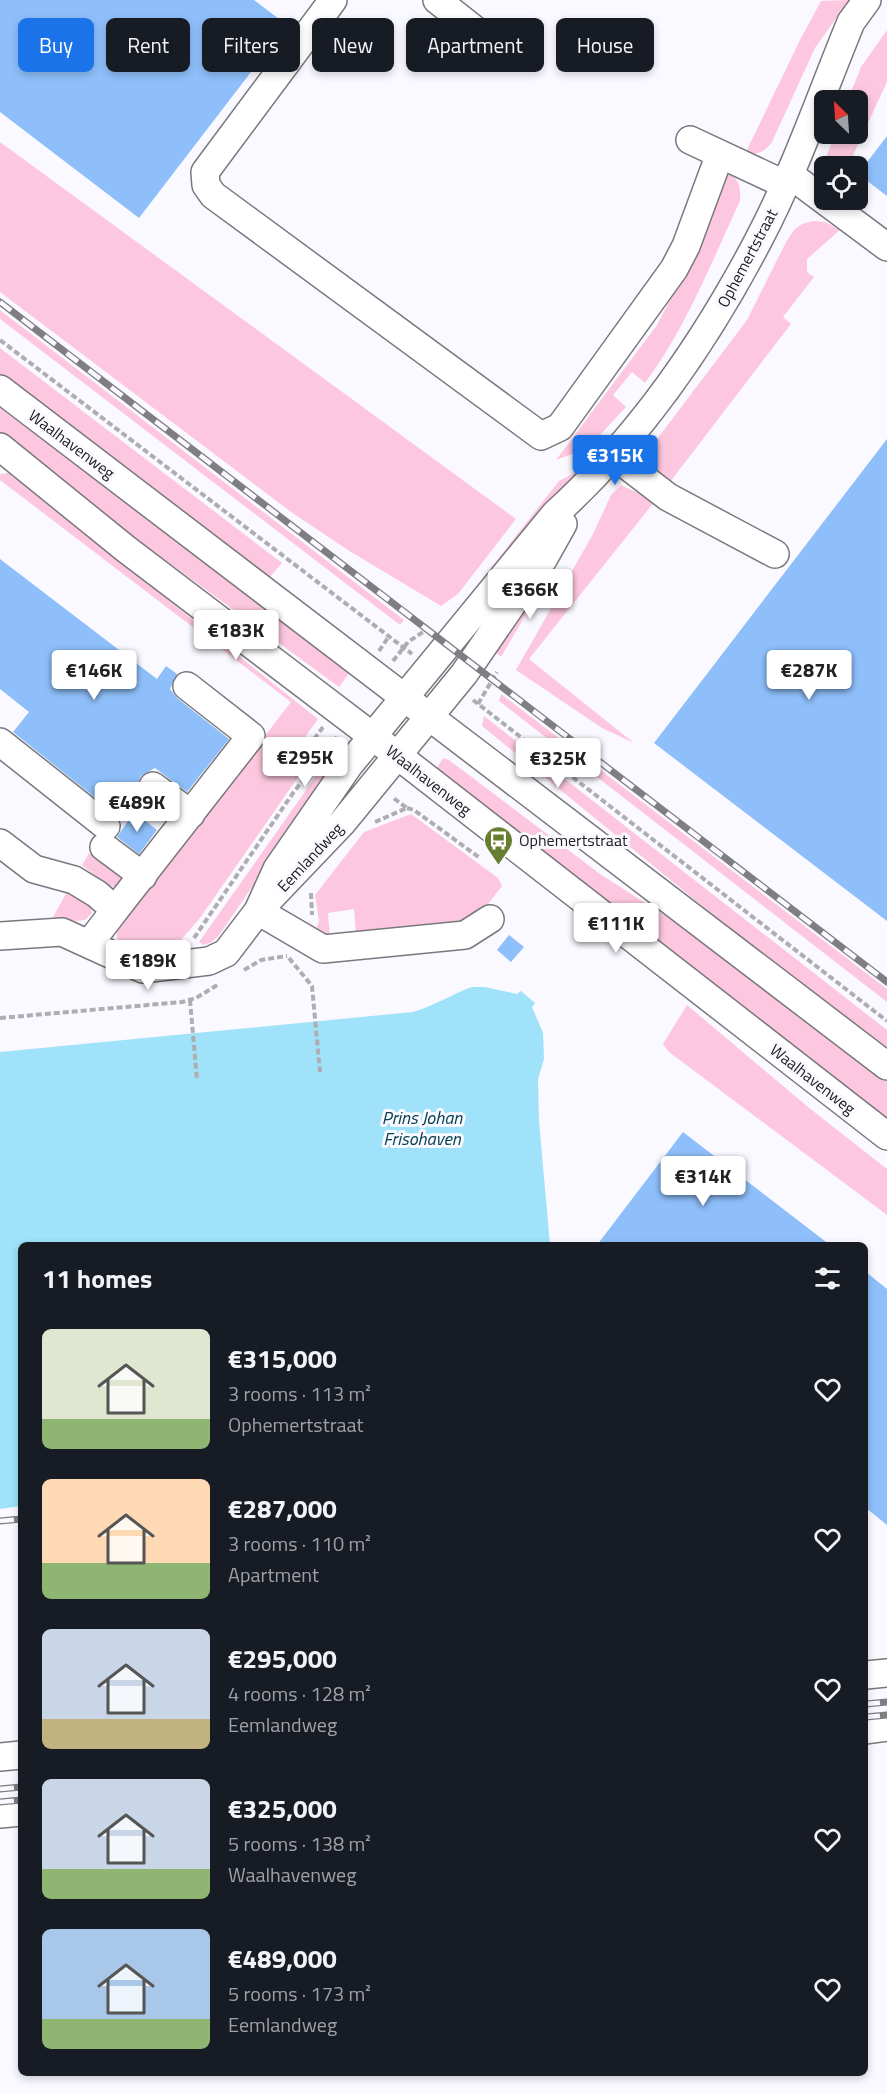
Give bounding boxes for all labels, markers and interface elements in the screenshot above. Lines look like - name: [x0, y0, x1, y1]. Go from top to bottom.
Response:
- chip: Buy: [18, 18, 94, 72]
- chip: Rent: [106, 18, 190, 72]
- chip: Filters: [202, 18, 300, 72]
- chip: New: [312, 18, 394, 72]
- chip: Apartment: [406, 18, 544, 72]
- chip: House: [556, 18, 654, 72]
- north arrow: [814, 90, 868, 144]
- map controls: [814, 90, 868, 210]
- button: locate: [814, 156, 868, 210]
- street label: Ophemertstraat: [711, 204, 783, 312]
- street label: Waalhavenweg: [24, 403, 120, 485]
- pin: €315K: [573, 435, 657, 486]
- text: €315K: [587, 439, 643, 470]
- pin: €366K: [488, 569, 572, 620]
- text: €366K: [502, 573, 558, 604]
- pin: €183K: [194, 610, 278, 661]
- text: €183K: [208, 614, 264, 645]
- pin: €146K: [52, 650, 136, 701]
- pin: €287K: [767, 650, 851, 701]
- text: €146K: [66, 654, 122, 685]
- text: €287K: [781, 654, 837, 685]
- pin: €295K: [263, 737, 347, 788]
- pin: €325K: [516, 738, 600, 789]
- street label: Waalhavenweg: [381, 739, 477, 821]
- text: €295K: [277, 741, 333, 772]
- text: €325K: [530, 742, 586, 773]
- pin: €489K: [95, 782, 179, 833]
- text: €489K: [109, 786, 165, 817]
- street label: Eemlandweg: [271, 817, 349, 897]
- bus stop icon: Ophemertstraat: [482, 824, 514, 866]
- place label: Ophemertstraat: [519, 828, 628, 852]
- pin: €111K: [574, 903, 658, 954]
- text: €111K: [588, 907, 644, 938]
- pin: €189K: [106, 940, 190, 991]
- text: €189K: [120, 944, 176, 975]
- street label: Waalhavenweg: [765, 1038, 861, 1120]
- water label: Prins Johan Frisohaven: [382, 1104, 463, 1152]
- pin: €314K: [661, 1156, 745, 1207]
- text: €314K: [675, 1160, 731, 1191]
- text: 11 homes: [42, 1259, 152, 1298]
- icon: filters: [811, 1262, 844, 1295]
- text: €315,000: [228, 1339, 337, 1378]
- icon: home: [90, 1353, 162, 1425]
- icon: heart: [811, 1373, 844, 1406]
- text: 3 rooms · 113 m²: [228, 1378, 371, 1409]
- text: Ophemertstraat: [228, 1409, 364, 1440]
- text: €287,000: [228, 1489, 337, 1528]
- icon: home: [90, 1503, 162, 1575]
- icon: heart: [811, 1523, 844, 1556]
- text: 3 rooms · 110 m²: [228, 1528, 371, 1559]
- text: Apartment: [228, 1559, 319, 1590]
- text: €295,000: [228, 1639, 337, 1678]
- icon: home: [90, 1653, 162, 1725]
- icon: heart: [811, 1673, 844, 1706]
- text: 4 rooms · 128 m²: [228, 1678, 371, 1709]
- text: Eemlandweg: [228, 1709, 337, 1740]
- text: €325,000: [228, 1789, 337, 1828]
- icon: home: [90, 1803, 162, 1875]
- icon: heart: [811, 1823, 844, 1856]
- text: 5 rooms · 138 m²: [228, 1828, 371, 1859]
- text: Waalhavenweg: [228, 1859, 356, 1890]
- text: €489,000: [228, 1939, 337, 1978]
- icon: home: [90, 1953, 162, 2025]
- icon: heart: [811, 1973, 844, 2006]
- text: 5 rooms · 173 m²: [228, 1978, 371, 2009]
- text: Eemlandweg: [228, 2009, 337, 2040]

